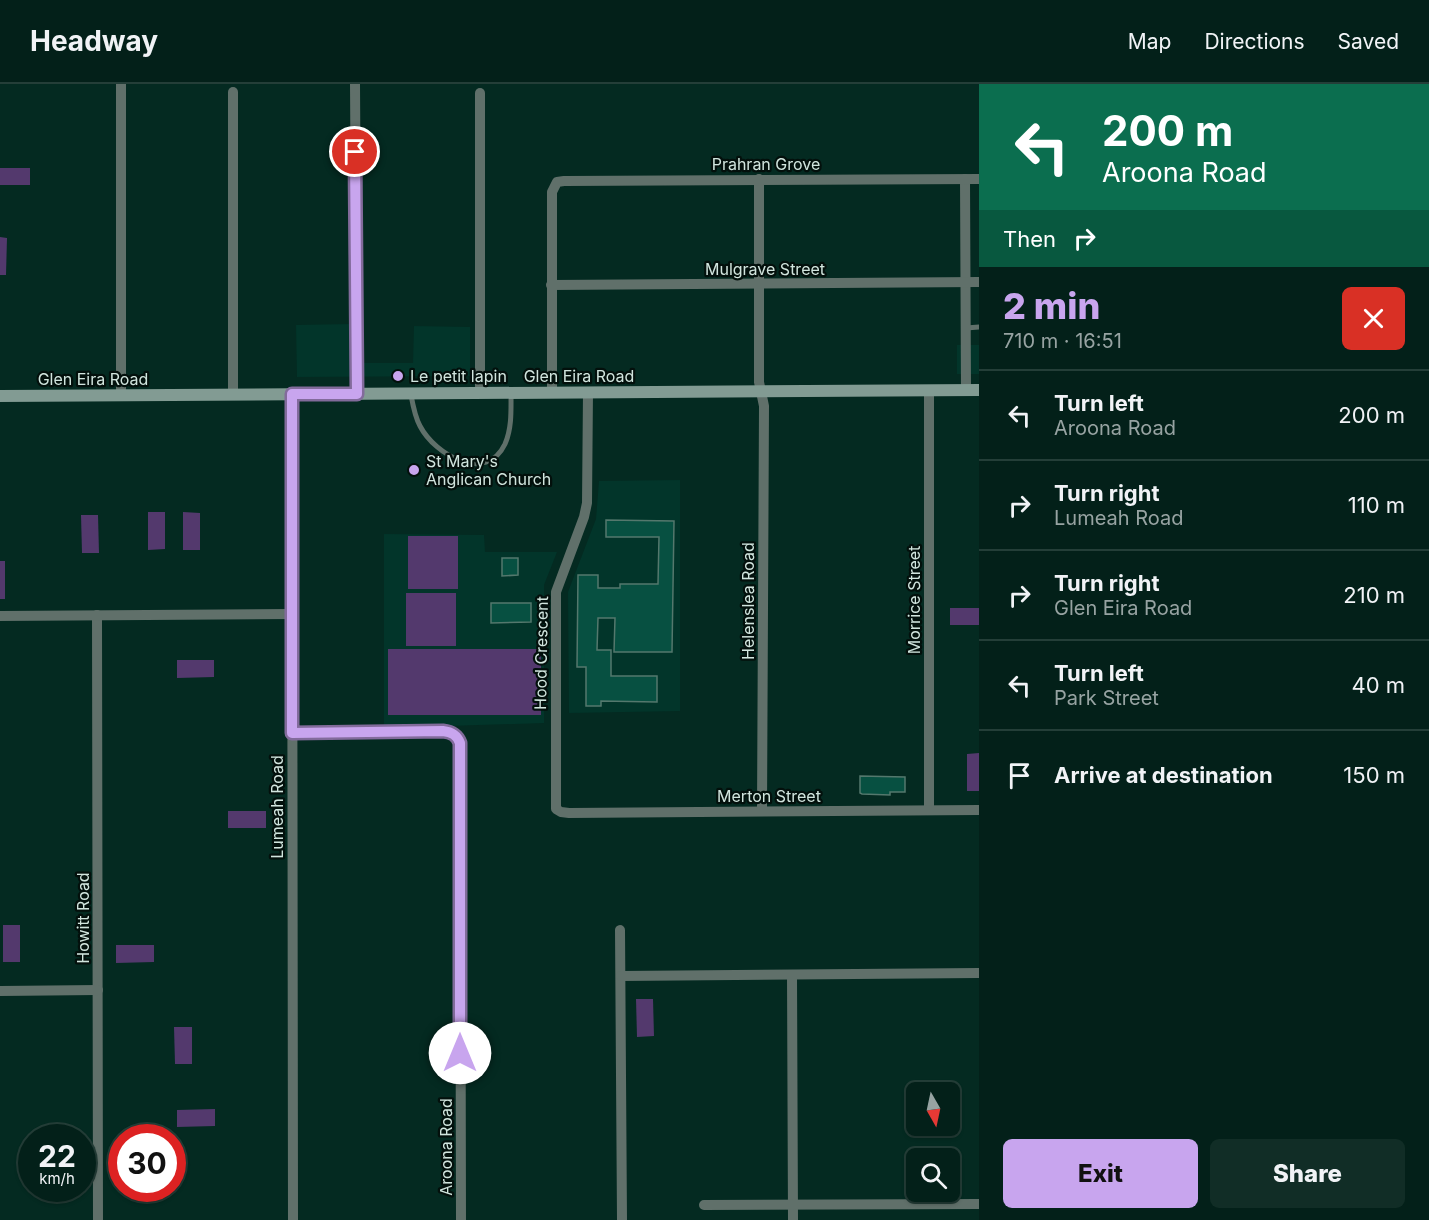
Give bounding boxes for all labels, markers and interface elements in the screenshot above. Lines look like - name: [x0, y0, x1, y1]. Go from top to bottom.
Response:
- text: Headway: [30, 24, 158, 58]
- text: Map: [1128, 29, 1171, 54]
- text: Directions: [1204, 29, 1305, 54]
- text: Saved: [1338, 29, 1399, 54]
- text: 200 m: [1102, 105, 1233, 156]
- icon: left: [1003, 108, 1081, 186]
- pin: [329, 126, 380, 177]
- icon: arrive: [338, 135, 371, 168]
- street label: Prahran Grove: [712, 154, 820, 174]
- text: Aroona Road: [1102, 156, 1267, 189]
- icon: right: [1068, 222, 1101, 255]
- text: Then: [1003, 226, 1056, 252]
- street label: Mulgrave Street: [705, 259, 825, 279]
- text: 2 min: [1003, 284, 1100, 328]
- button: close: [1342, 287, 1405, 350]
- text: 710 m · 16:51: [1003, 329, 1122, 353]
- place label: Le petit lapin: [410, 366, 507, 386]
- street label: Glen Eira Road: [524, 366, 634, 386]
- street label: Glen Eira Road: [38, 369, 148, 389]
- marker: Le petit lapin: [391, 369, 405, 383]
- text: Turn left: [1054, 390, 1144, 416]
- icon: left: [1003, 399, 1036, 432]
- text: 200 m: [1338, 402, 1405, 428]
- text: Aroona Road: [1054, 416, 1176, 440]
- place label: St Mary's Anglican Church: [426, 451, 551, 489]
- marker: St Mary's Anglican Church: [407, 463, 421, 477]
- text: Turn right: [1054, 480, 1160, 506]
- icon: right: [1003, 489, 1036, 522]
- text: 110 m: [1348, 492, 1405, 518]
- text: Lumeah Road: [1054, 506, 1183, 530]
- street label: Helenslea Road: [738, 542, 758, 660]
- street label: Morrice Street: [904, 546, 924, 654]
- text: Turn right: [1054, 570, 1160, 596]
- icon: right: [1003, 579, 1036, 612]
- text: 210 m: [1343, 582, 1405, 608]
- street label: Hood Crescent: [530, 596, 552, 710]
- text: Glen Eira Road: [1054, 596, 1192, 620]
- text: Turn left: [1054, 660, 1144, 686]
- icon: left: [1003, 669, 1036, 702]
- text: 40 m: [1351, 672, 1405, 698]
- text: Park Street: [1054, 686, 1159, 710]
- street label: Lumeah Road: [267, 755, 287, 859]
- icon: arrive: [1003, 759, 1036, 792]
- text: Arrive at destination: [1054, 762, 1273, 788]
- text: 150 m: [1343, 762, 1405, 788]
- street label: Merton Street: [717, 786, 821, 806]
- street label: Howitt Road: [73, 872, 93, 964]
- position arrow: [428, 1021, 492, 1085]
- north arrow: [906, 1082, 960, 1136]
- map controls: [906, 1082, 960, 1202]
- street label: Aroona Road: [436, 1098, 456, 1196]
- speed limit sign: 30: [108, 1124, 186, 1202]
- text: 22: [38, 1138, 76, 1174]
- button: Exit: [1003, 1139, 1198, 1208]
- button: Share: [1210, 1139, 1405, 1208]
- button: search: [906, 1148, 960, 1202]
- text: km/h: [39, 1169, 75, 1188]

